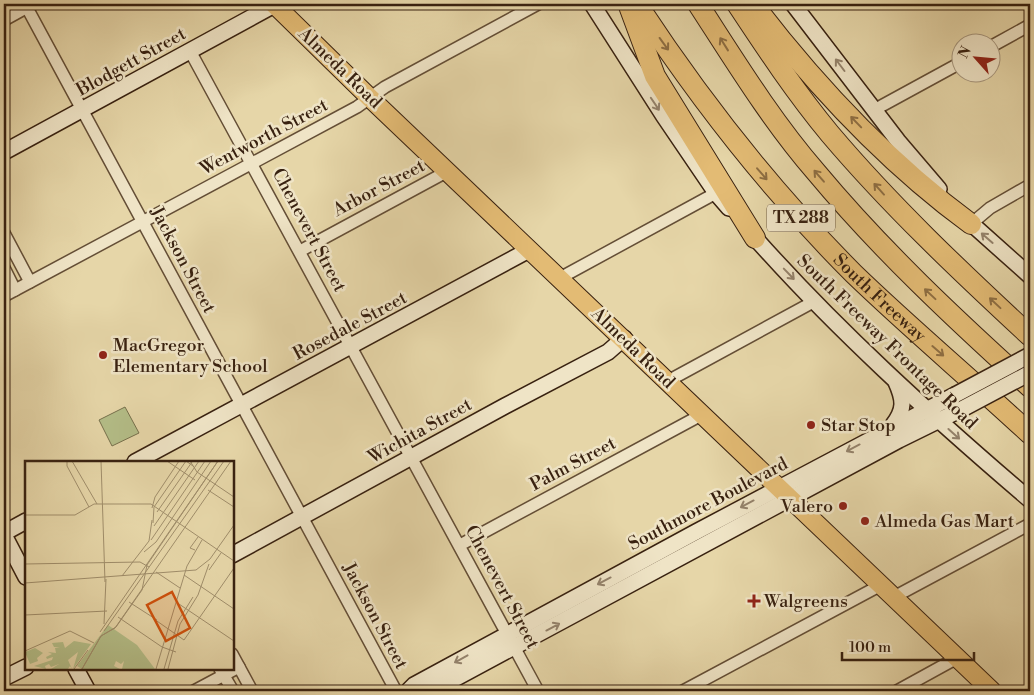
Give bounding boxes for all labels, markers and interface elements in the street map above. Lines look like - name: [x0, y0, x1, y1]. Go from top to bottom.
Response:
- street label: Blodgett Street: [71, 22, 190, 102]
- street label: Almeda Road: [293, 22, 387, 114]
- north arrow: [952, 32, 1002, 82]
- one-way arrow: [659, 37, 669, 51]
- one-way arrow: [719, 38, 729, 52]
- text: N: [955, 44, 976, 62]
- one-way arrow: [834, 59, 845, 72]
- street label: Wentworth Street: [195, 93, 333, 181]
- one-way arrow: [650, 97, 661, 111]
- one-way arrow: [850, 116, 862, 129]
- street label: Arbor Street: [328, 154, 429, 222]
- street label: Chenevert Street: [267, 164, 352, 296]
- one-way arrow: [756, 167, 768, 180]
- one-way arrow: [813, 169, 825, 182]
- one-way arrow: [873, 182, 885, 195]
- street label: Jackson Street: [145, 202, 221, 318]
- road number: TX 288: [767, 204, 835, 232]
- one-way arrow: [981, 233, 994, 244]
- street label: South Freeway: [828, 248, 931, 347]
- street label: South Freeway Frontage Road: [792, 249, 983, 435]
- one-way arrow: [783, 267, 795, 280]
- street label: Rosedale Street: [289, 286, 411, 366]
- one-way arrow: [924, 288, 936, 300]
- one-way arrow: [988, 297, 1001, 309]
- street label: Almeda Road: [586, 302, 680, 394]
- place label: MacGregor Elementary School: [113, 334, 268, 378]
- one-way arrow: [931, 345, 944, 357]
- marker: MacGregor Elementary School: [97, 349, 109, 361]
- street label: Wichita Street: [363, 393, 477, 470]
- place label: Star Stop: [821, 414, 896, 437]
- marker: Star Stop: [805, 419, 817, 431]
- one-way arrow: [948, 428, 961, 440]
- street label: Palm Street: [526, 431, 621, 496]
- one-way arrow: [846, 444, 861, 453]
- street label: Southmore Boulevard: [624, 452, 792, 556]
- inset map: [25, 461, 234, 670]
- place label: Valero: [779, 495, 833, 518]
- one-way arrow: [740, 500, 755, 509]
- marker: Valero: [837, 500, 849, 512]
- place label: Almeda Gas Mart: [874, 510, 1015, 533]
- marker: Almeda Gas Mart: [859, 515, 871, 527]
- street label: Chenevert Street: [460, 521, 545, 653]
- street label: Jackson Street: [337, 558, 413, 674]
- one-way arrow: [596, 576, 611, 586]
- place label: Walgreens: [763, 590, 848, 613]
- marker: Walgreens: [748, 595, 760, 607]
- one-way arrow: [545, 622, 560, 632]
- scale bar: [842, 630, 974, 662]
- text: 100 m: [849, 638, 891, 657]
- one-way arrow: [454, 654, 469, 664]

